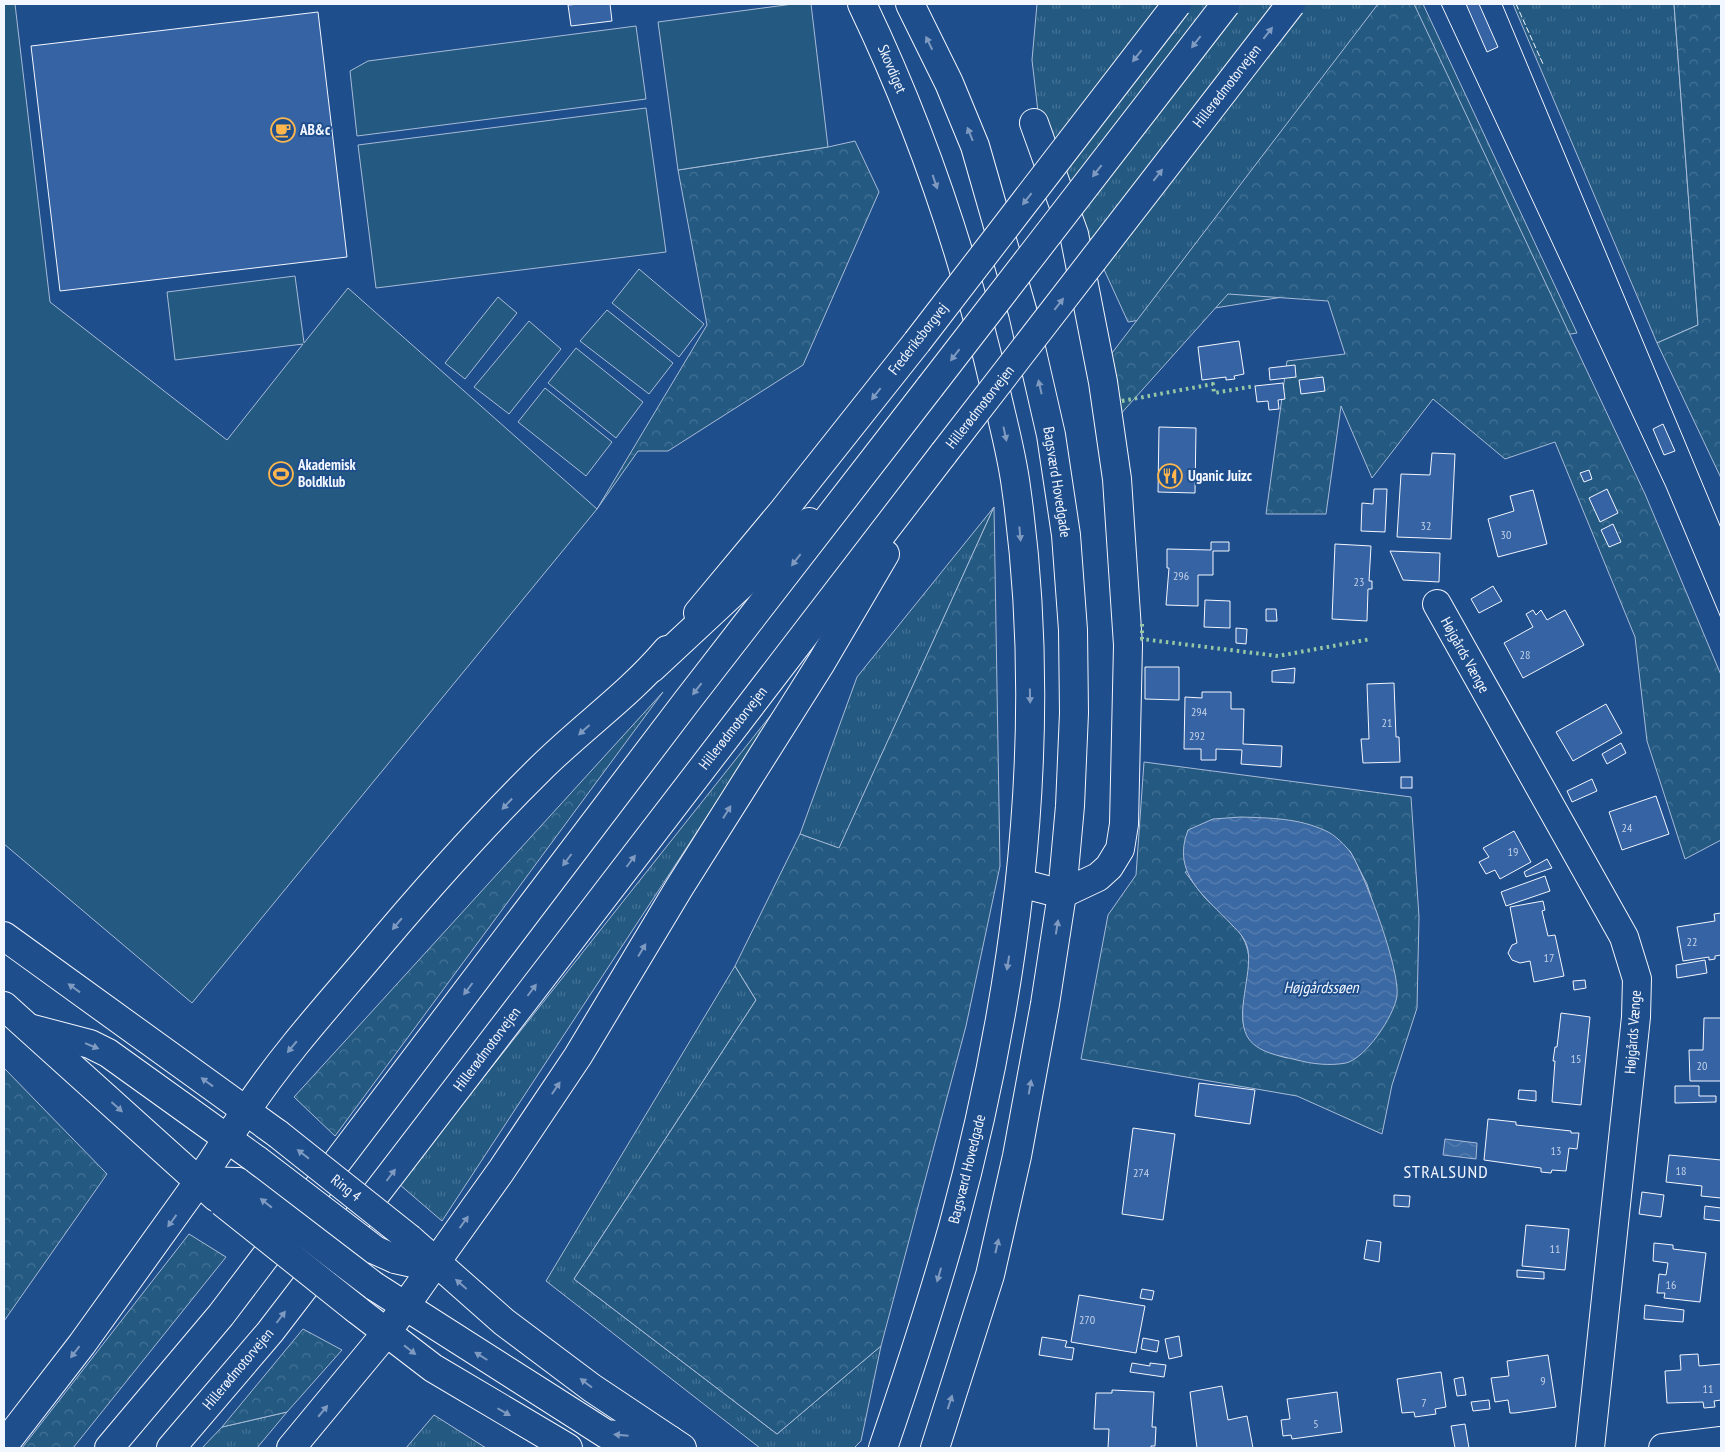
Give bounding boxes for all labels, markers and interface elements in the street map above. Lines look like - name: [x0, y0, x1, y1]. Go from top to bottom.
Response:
- one-way arrow: [1263, 27, 1274, 40]
- one-way arrow: [1191, 35, 1202, 48]
- one-way arrow: [925, 36, 934, 51]
- street label: Hillerødmotorvejen: [1188, 40, 1265, 131]
- street label: Skovdiget: [874, 42, 911, 96]
- one-way arrow: [1132, 49, 1142, 63]
- cafe icon: AB&c: [270, 117, 296, 143]
- place label: AB&c: [299, 120, 331, 139]
- one-way arrow: [966, 126, 974, 141]
- one-way arrow: [1092, 164, 1102, 178]
- one-way arrow: [1153, 169, 1164, 182]
- one-way arrow: [932, 175, 939, 190]
- one-way arrow: [1022, 192, 1032, 206]
- one-way arrow: [1054, 298, 1065, 311]
- street label: Frederiksborgvej: [884, 299, 952, 379]
- one-way arrow: [950, 348, 960, 362]
- street label: Hillerødmotorvejen: [941, 361, 1018, 452]
- one-way arrow: [1036, 380, 1044, 395]
- one-way arrow: [870, 387, 881, 400]
- street label: Bagsværd Hovedgade: [1039, 425, 1076, 539]
- one-way arrow: [1001, 427, 1009, 442]
- place label: Akademisk Boldklub: [297, 455, 357, 491]
- sports icon: Akademisk Boldklub: [268, 461, 294, 487]
- restaurant icon: Uganic Juizc: [1157, 463, 1183, 489]
- place label: Uganic Juizc: [1188, 466, 1253, 485]
- house number: 32: [1421, 518, 1431, 533]
- one-way arrow: [1017, 527, 1025, 543]
- house number: 30: [1501, 527, 1511, 542]
- one-way arrow: [791, 553, 801, 567]
- house number: 296: [1173, 568, 1189, 583]
- house number: 23: [1354, 574, 1364, 589]
- street label: Højgårds Vænge: [1437, 613, 1494, 696]
- house number: 28: [1520, 647, 1530, 662]
- one-way arrow: [691, 682, 702, 695]
- street label: Hillerødmotorvejen: [694, 682, 771, 773]
- one-way arrow: [1026, 689, 1034, 705]
- house number: 294: [1191, 704, 1208, 719]
- house number: 21: [1382, 715, 1392, 730]
- one-way arrow: [578, 724, 590, 736]
- house number: 292: [1189, 728, 1205, 743]
- one-way arrow: [501, 798, 513, 810]
- one-way arrow: [723, 805, 732, 819]
- house number: 24: [1622, 820, 1633, 835]
- house number: 19: [1508, 844, 1518, 859]
- one-way arrow: [561, 853, 572, 866]
- one-way arrow: [626, 854, 636, 868]
- one-way arrow: [391, 917, 403, 929]
- one-way arrow: [1053, 919, 1061, 935]
- house number: 22: [1687, 934, 1697, 949]
- one-way arrow: [637, 944, 646, 957]
- house number: 17: [1544, 950, 1554, 965]
- one-way arrow: [1003, 955, 1011, 971]
- water label: Højgårdssøen: [1283, 977, 1359, 997]
- one-way arrow: [463, 982, 474, 995]
- one-way arrow: [67, 983, 81, 993]
- one-way arrow: [527, 983, 537, 997]
- street label: Højgårds Vænge: [1620, 989, 1645, 1075]
- street label: Hillerødmotorvejen: [449, 1003, 524, 1095]
- one-way arrow: [286, 1041, 297, 1054]
- one-way arrow: [85, 1042, 99, 1050]
- house number: 15: [1571, 1051, 1581, 1066]
- house number: 20: [1697, 1058, 1707, 1073]
- one-way arrow: [200, 1077, 214, 1087]
- one-way arrow: [1026, 1080, 1034, 1095]
- one-way arrow: [551, 1082, 561, 1095]
- one-way arrow: [111, 1101, 124, 1112]
- street label: Bagsværd Hovedgade: [944, 1112, 989, 1225]
- house number: 13: [1551, 1143, 1561, 1158]
- one-way arrow: [297, 1149, 310, 1160]
- district label: STRALSUND: [1403, 1160, 1489, 1183]
- house number: 18: [1676, 1163, 1686, 1178]
- house number: 274: [1133, 1165, 1150, 1180]
- one-way arrow: [385, 1168, 396, 1181]
- street label: Ring 4: [327, 1170, 366, 1206]
- one-way arrow: [259, 1198, 273, 1208]
- one-way arrow: [166, 1214, 177, 1227]
- one-way arrow: [459, 1215, 469, 1229]
- one-way arrow: [993, 1239, 1001, 1254]
- house number: 11: [1550, 1241, 1560, 1256]
- one-way arrow: [934, 1267, 942, 1282]
- house number: 16: [1666, 1277, 1676, 1292]
- one-way arrow: [455, 1279, 468, 1290]
- one-way arrow: [276, 1310, 286, 1324]
- house number: 270: [1079, 1312, 1095, 1327]
- street label: Hillerødmotorvejen: [198, 1324, 277, 1413]
- one-way arrow: [403, 1344, 416, 1355]
- one-way arrow: [70, 1345, 81, 1358]
- one-way arrow: [475, 1351, 488, 1361]
- house number: 9: [1540, 1373, 1546, 1388]
- one-way arrow: [579, 1378, 593, 1388]
- house number: 11: [1703, 1381, 1713, 1396]
- one-way arrow: [946, 1394, 954, 1409]
- house number: 7: [1421, 1395, 1427, 1410]
- one-way arrow: [317, 1405, 328, 1418]
- one-way arrow: [498, 1407, 511, 1416]
- house number: 5: [1313, 1416, 1319, 1431]
- one-way arrow: [613, 1431, 629, 1439]

